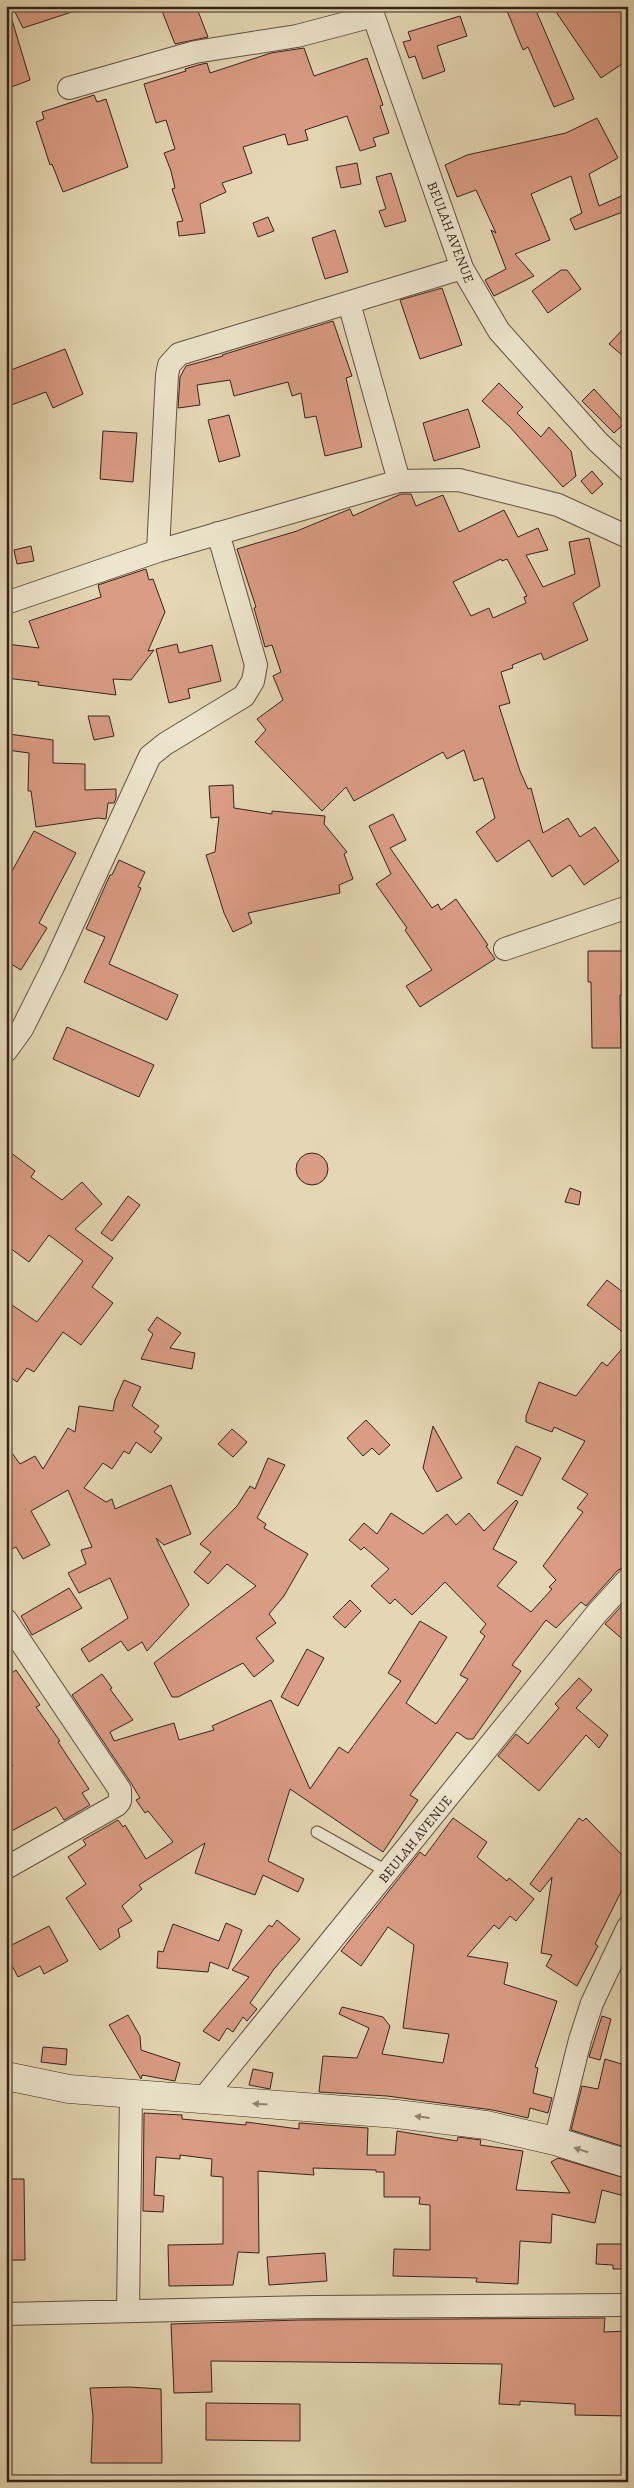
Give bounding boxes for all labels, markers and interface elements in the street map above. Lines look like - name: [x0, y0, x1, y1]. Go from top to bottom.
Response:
- street label: BEULAH AVENUE: [422, 179, 479, 286]
- street label: BEULAH AVENUE: [374, 1792, 457, 1887]
- one-way arrow: [252, 2100, 268, 2108]
- one-way arrow: [414, 2113, 430, 2121]
- one-way arrow: [574, 2145, 589, 2153]

